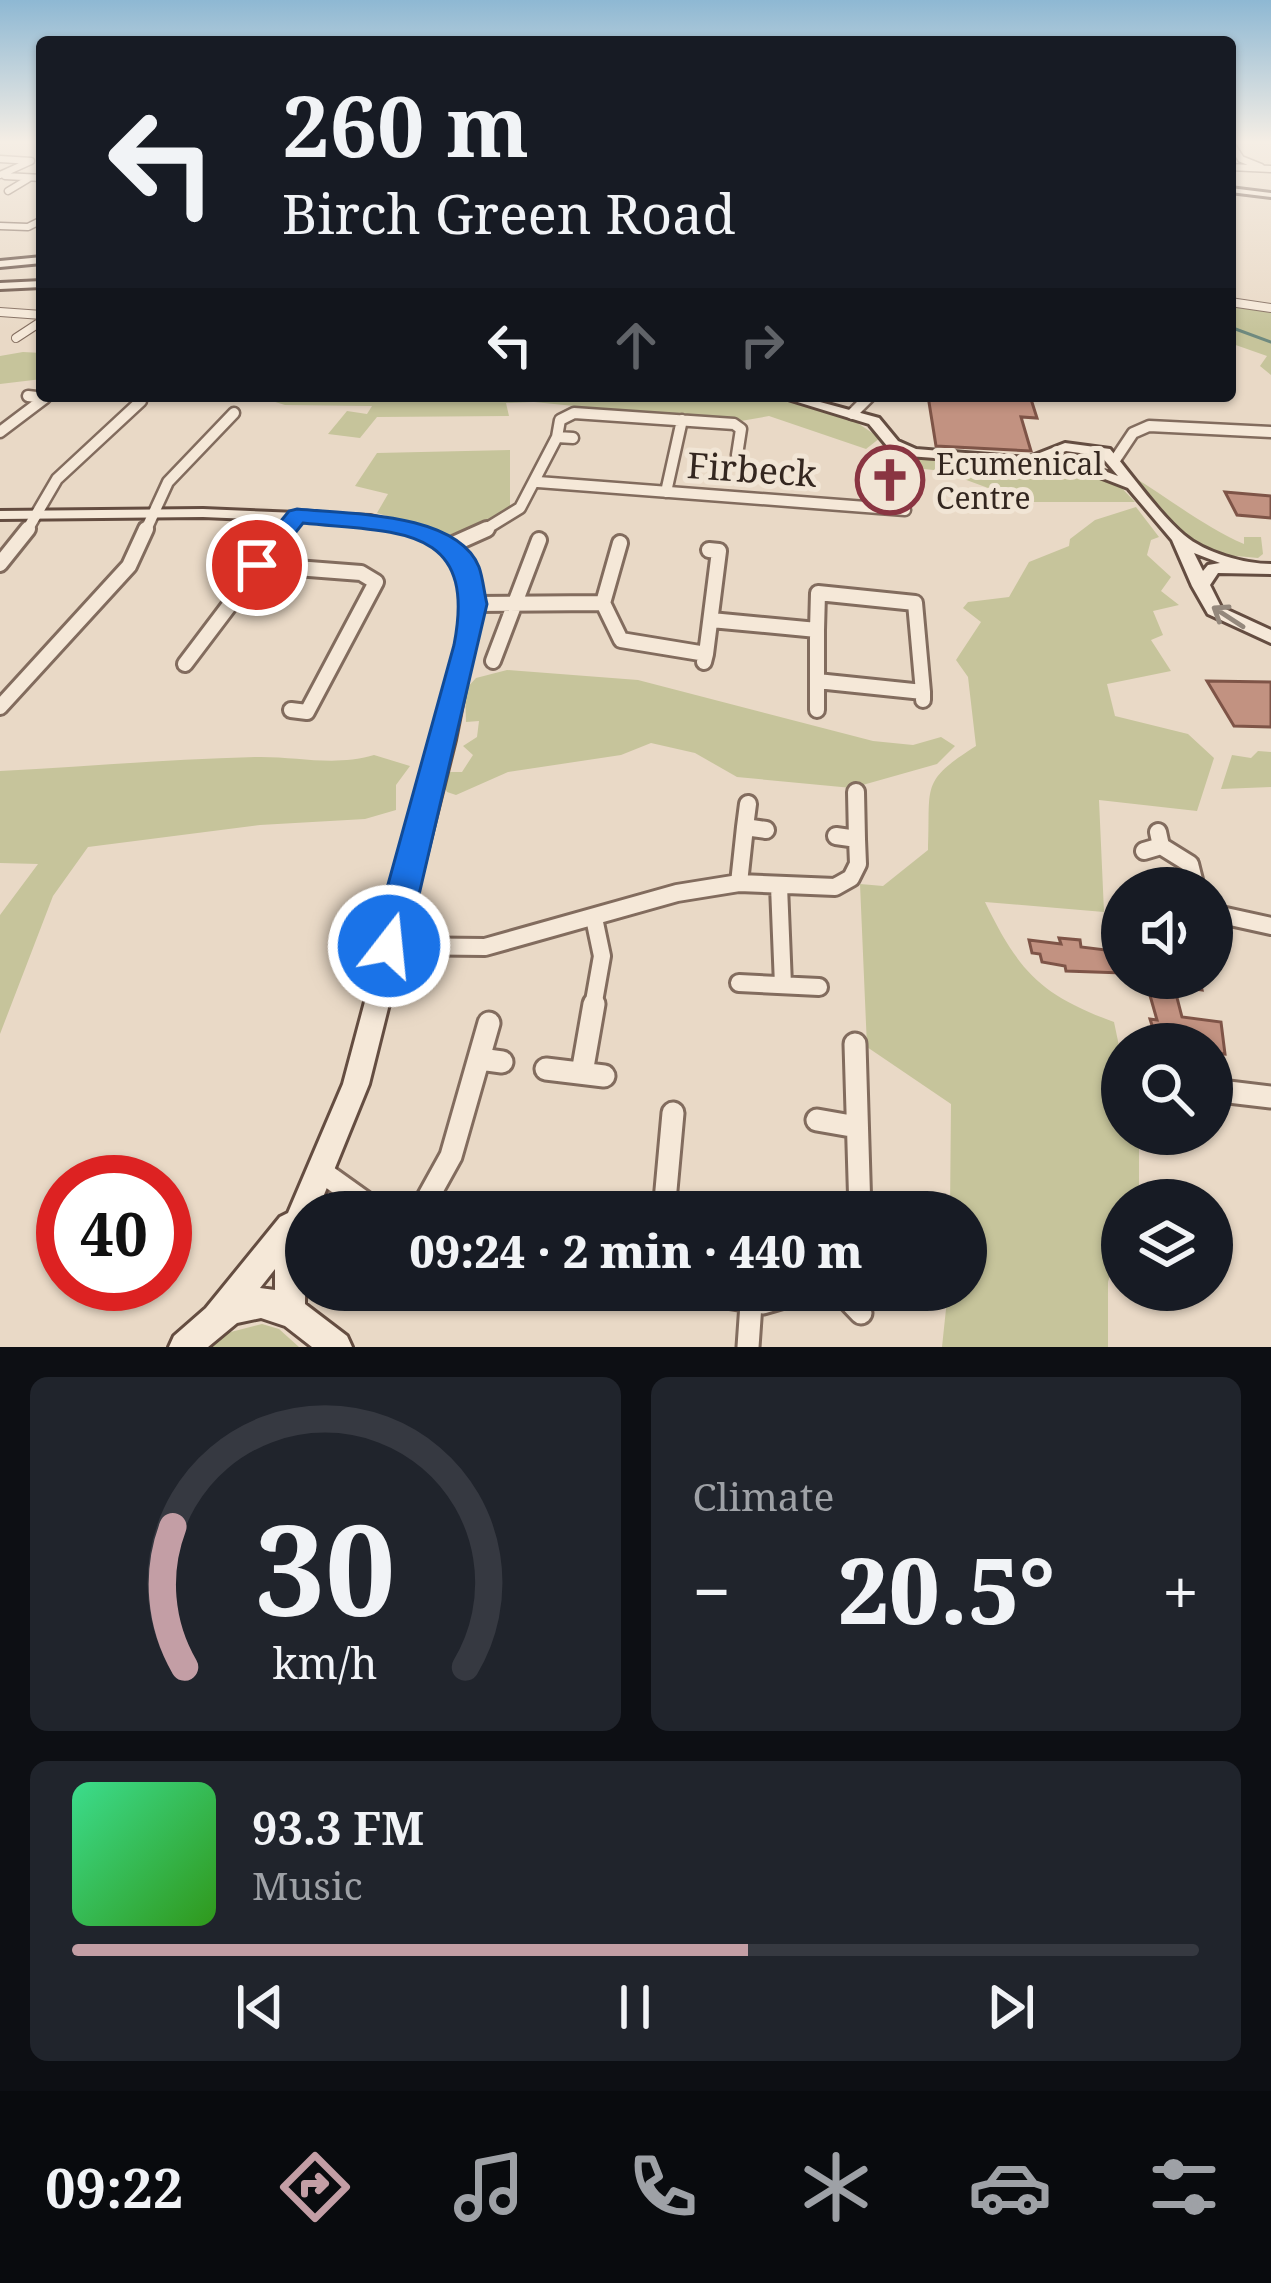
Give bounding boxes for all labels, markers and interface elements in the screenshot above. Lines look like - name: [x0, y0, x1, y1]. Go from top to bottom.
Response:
- text: 260 m: [282, 67, 529, 182]
- icon: left: [84, 84, 240, 240]
- text: Birch Green Road: [282, 176, 736, 250]
- icon: left: [477, 312, 543, 378]
- icon: ahead: [603, 312, 669, 378]
- icon: right: [729, 312, 795, 378]
- street label: Firbeck: [686, 440, 819, 498]
- place label: Ecumenical Centre: [936, 443, 1103, 518]
- church icon: Ecumenical Centre: [855, 445, 925, 515]
- pin: [206, 514, 308, 616]
- icon: arrive: [224, 532, 290, 598]
- one-way arrow: [1211, 605, 1245, 630]
- map controls: [1101, 867, 1233, 1311]
- button: sound: [1101, 867, 1233, 999]
- position arrow: [326, 883, 452, 1009]
- button: search: [1101, 1023, 1233, 1155]
- speed limit sign: 40: [36, 1155, 192, 1311]
- button: layers: [1101, 1179, 1233, 1311]
- text: 09:24 · 2 min · 440 m: [409, 1220, 863, 1281]
- text: Climate: [693, 1469, 834, 1522]
- text: 30: [255, 1483, 396, 1653]
- text: 20.5°: [838, 1528, 1055, 1650]
- text: −: [693, 1545, 731, 1635]
- text: +: [1162, 1545, 1199, 1635]
- text: km/h: [273, 1633, 378, 1692]
- text: 93.3 FM: [252, 1797, 424, 1858]
- text: Music: [252, 1858, 363, 1911]
- icon: previous: [227, 1974, 293, 2040]
- icon: pause: [602, 1974, 668, 2040]
- icon: next: [978, 1974, 1044, 2040]
- icon: directions: [273, 2145, 357, 2229]
- icon: music: [447, 2145, 531, 2229]
- icon: phone: [621, 2145, 705, 2229]
- icon: climate: [794, 2145, 878, 2229]
- icon: car: [968, 2145, 1052, 2229]
- icon: filters: [1142, 2145, 1226, 2229]
- text: 09:22: [45, 2150, 183, 2224]

